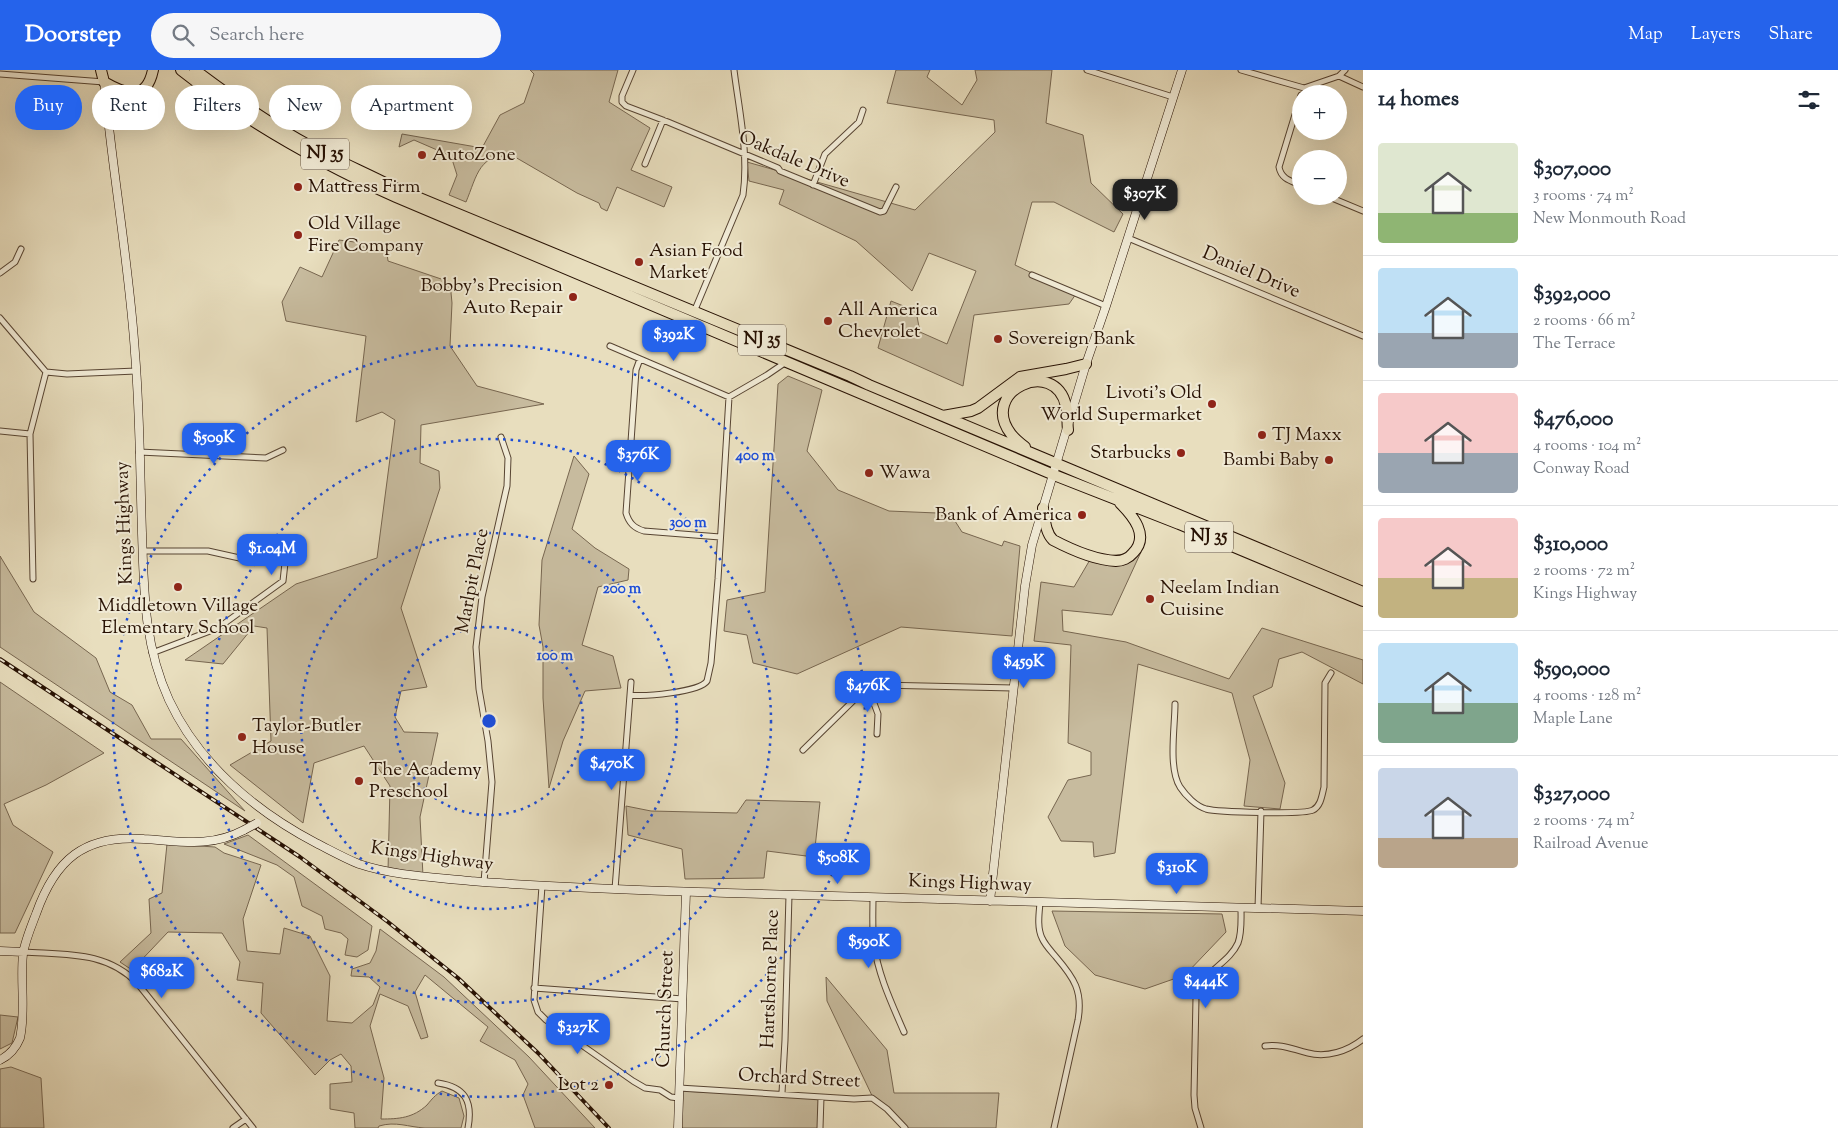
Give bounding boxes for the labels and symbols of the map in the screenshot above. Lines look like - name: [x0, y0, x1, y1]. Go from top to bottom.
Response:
- street label: Oakdale Drive: [734, 124, 854, 196]
- road number: NJ 35: [301, 138, 349, 170]
- place label: AutoZone: [432, 142, 516, 169]
- marker: AutoZone: [416, 149, 428, 161]
- place label: Mattress Firm: [308, 174, 421, 201]
- pin: $307K: [1110, 178, 1180, 221]
- marker: Mattress Firm: [292, 181, 304, 193]
- place label: Old Village Fire Company: [308, 211, 424, 260]
- marker: Old Village Fire Company: [292, 229, 304, 241]
- place label: Asian Food Market: [649, 238, 743, 287]
- street label: Daniel Drive: [1198, 240, 1304, 306]
- marker: Asian Food Market: [633, 256, 645, 268]
- place label: Bobby's Precision Auto Repair: [421, 273, 563, 322]
- marker: Bobby's Precision Auto Repair: [567, 291, 579, 303]
- place label: All America Chevrolet: [838, 297, 938, 346]
- marker: All America Chevrolet: [822, 315, 834, 327]
- pin: $392K: [639, 320, 709, 362]
- road number: NJ 35: [738, 324, 786, 356]
- place label: Sovereign Bank: [1008, 326, 1136, 353]
- marker: Sovereign Bank: [992, 333, 1004, 345]
- place label: Livoti's Old World Supermarket: [1040, 380, 1203, 429]
- marker: Livoti's Old World Supermarket: [1206, 398, 1218, 410]
- pin: $509K: [179, 422, 249, 465]
- place label: TJ Maxx: [1272, 422, 1342, 449]
- marker: TJ Maxx: [1256, 429, 1268, 441]
- pin: $376K: [603, 440, 673, 482]
- place label: Starbucks: [1090, 440, 1171, 467]
- text: 400 m: [735, 446, 775, 467]
- marker: Starbucks: [1175, 447, 1187, 459]
- place label: Bambi Baby: [1223, 447, 1320, 474]
- marker: Bambi Baby: [1323, 454, 1335, 466]
- street label: Kings Highway: [109, 460, 141, 585]
- place label: Wawa: [879, 460, 931, 487]
- marker: Wawa: [863, 467, 875, 479]
- place label: Bank of America: [935, 502, 1072, 529]
- marker: Bank of America: [1076, 509, 1088, 521]
- text: 300 m: [669, 513, 707, 534]
- road number: NJ 35: [1185, 522, 1233, 552]
- street label: Marlpit Place: [450, 526, 496, 636]
- pin: $1.04M: [231, 534, 313, 576]
- place label: Neelam Indian Cuisine: [1160, 575, 1280, 624]
- text: 200 m: [603, 579, 642, 600]
- marker: Middletown Village Elementary School: [172, 581, 184, 593]
- place label: Middletown Village Elementary School: [98, 593, 258, 642]
- marker: Neelam Indian Cuisine: [1144, 593, 1156, 605]
- text: 100 m: [537, 646, 574, 667]
- pin: $459K: [989, 646, 1059, 689]
- pin: $476K: [833, 670, 903, 713]
- centre of rings: [480, 712, 498, 730]
- place label: Taylor-Butler House: [252, 713, 361, 762]
- marker: Taylor-Butler House: [236, 731, 248, 743]
- pin: $470K: [577, 748, 647, 791]
- place label: The Academy Preschool: [369, 757, 482, 806]
- marker: The Academy Preschool: [353, 775, 365, 787]
- street label: Kings Highway: [369, 835, 496, 879]
- pin: $508K: [803, 842, 873, 885]
- pin: $310K: [1142, 852, 1212, 895]
- street label: Kings Highway: [908, 868, 1033, 900]
- street label: Hartshorne Place: [755, 909, 787, 1049]
- pin: $590K: [834, 926, 904, 969]
- street label: Church Street: [650, 950, 682, 1068]
- pin: $682K: [127, 956, 197, 999]
- pin: $444K: [1171, 966, 1241, 1009]
- pin: $327K: [543, 1012, 613, 1055]
- street label: Orchard Street: [737, 1062, 861, 1096]
- place label: Lot 2: [558, 1072, 599, 1099]
- marker: Lot 2: [603, 1079, 615, 1091]

